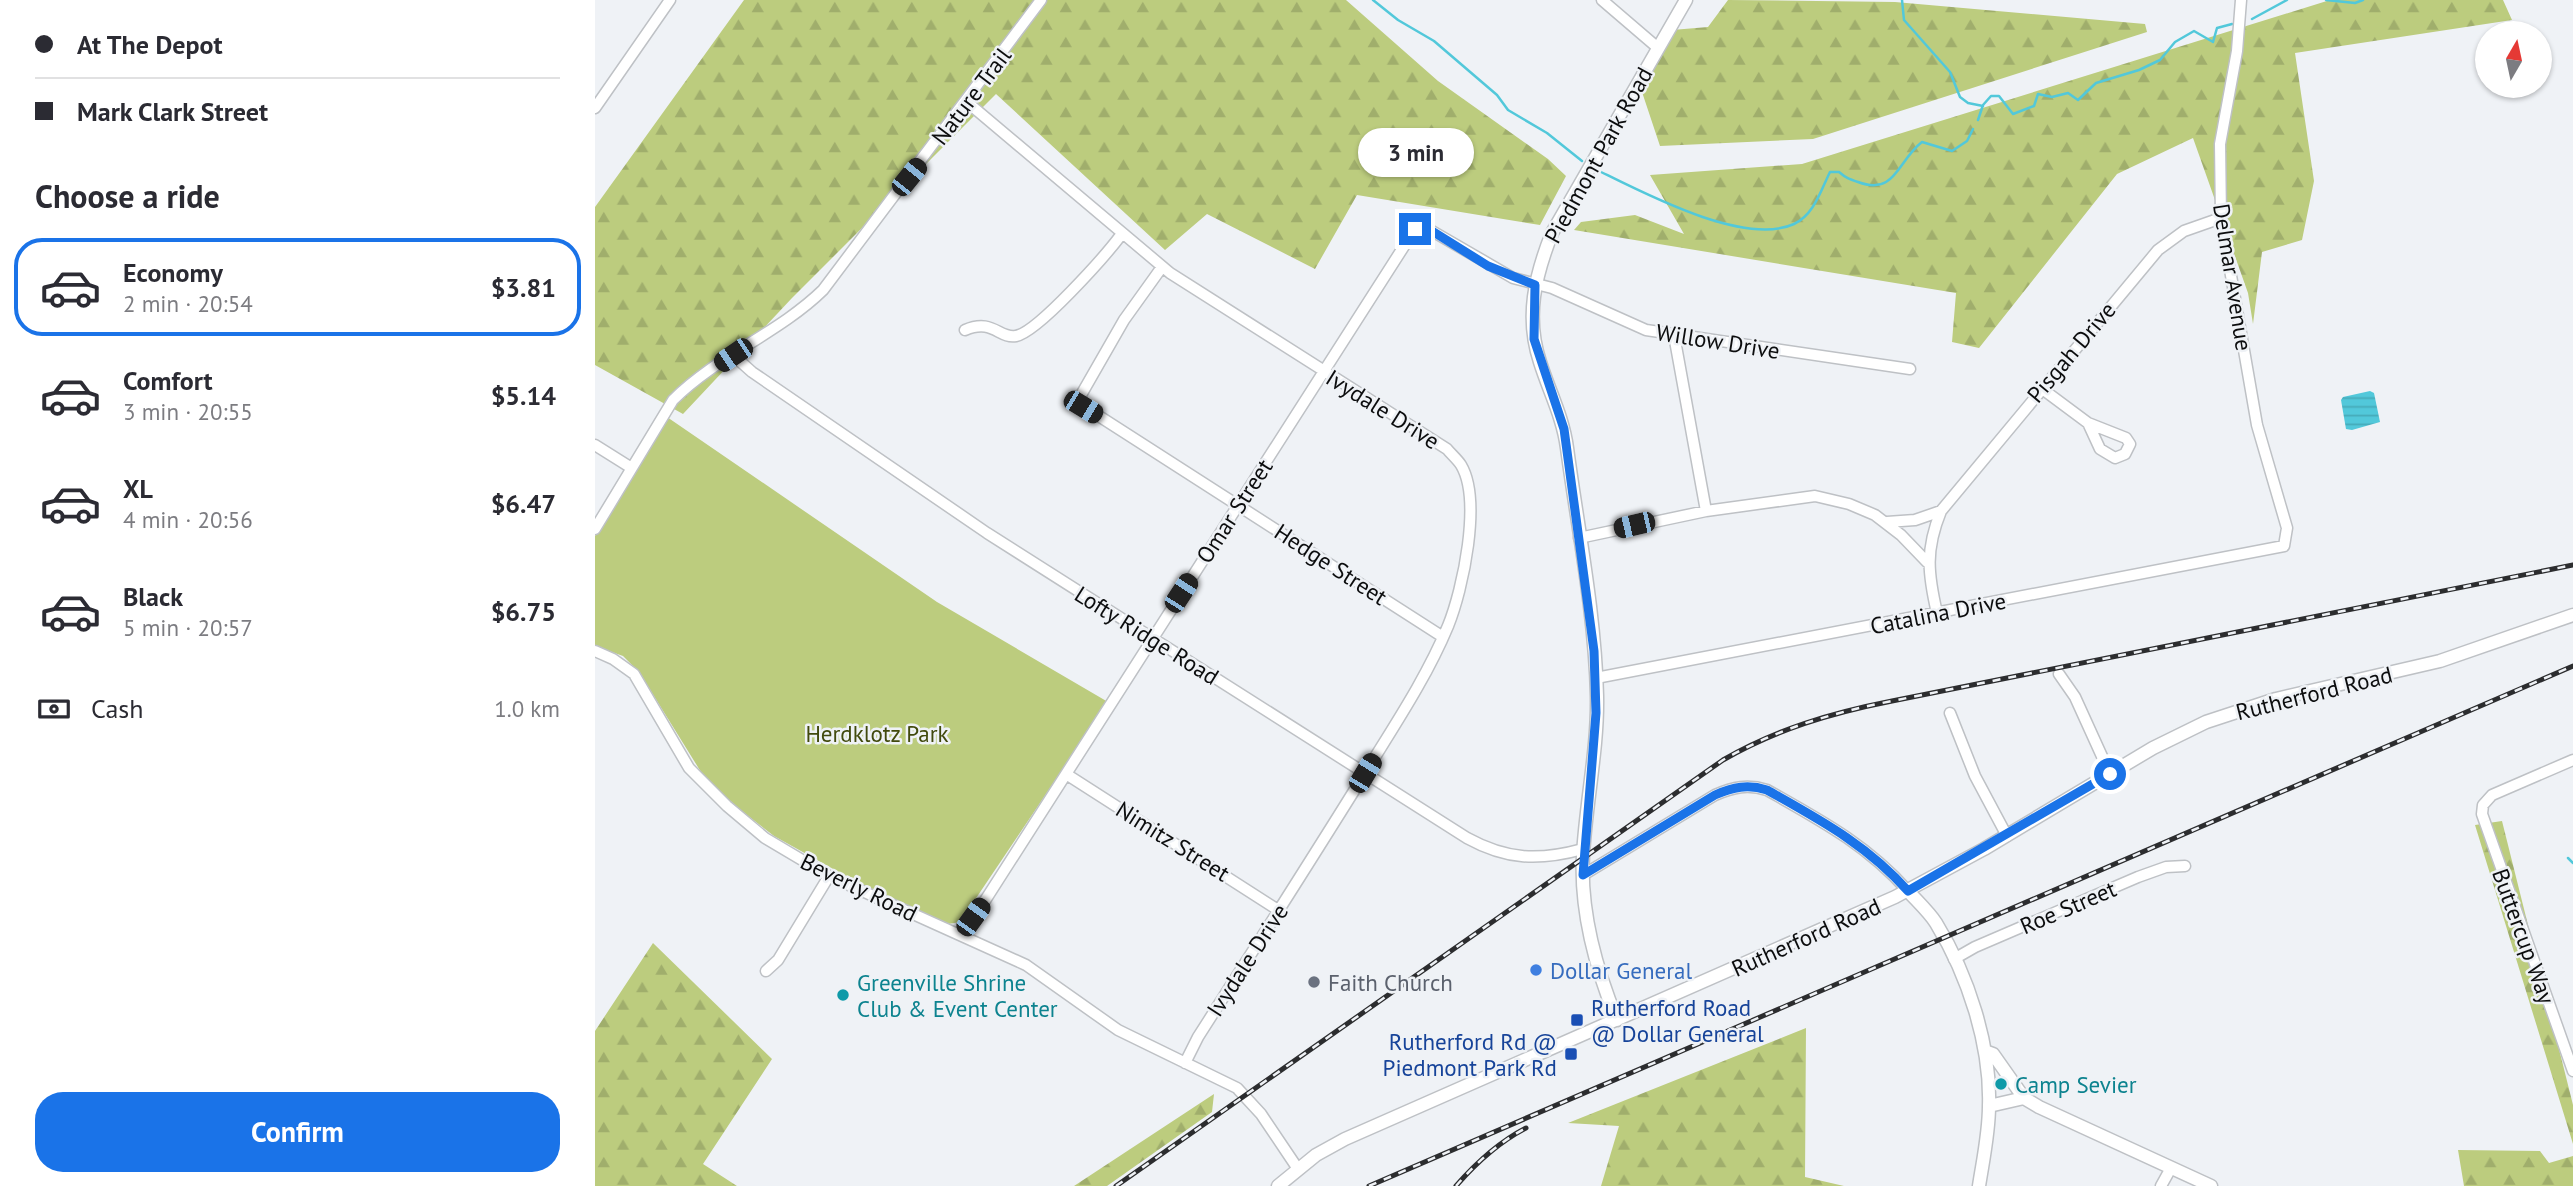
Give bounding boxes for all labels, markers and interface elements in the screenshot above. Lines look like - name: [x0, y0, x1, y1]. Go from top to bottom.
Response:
- north arrow: [2475, 21, 2551, 98]
- map controls: [2475, 21, 2552, 98]
- text: At The Depot: [77, 28, 223, 61]
- street label: Nature Trail: [925, 41, 1017, 150]
- street label: Piedmont Park Road: [1538, 62, 1658, 248]
- text: Mark Clark Street: [77, 95, 268, 128]
- callout: 3 min: [1357, 128, 1473, 176]
- text: 3 min: [1388, 138, 1444, 167]
- car: [888, 154, 931, 200]
- text: Choose a ride: [35, 175, 220, 217]
- street label: Delmar Avenue: [2207, 201, 2259, 353]
- route end: [1399, 213, 1431, 245]
- icon: car: [39, 256, 102, 319]
- text: Economy: [123, 256, 223, 289]
- text: $3.81: [491, 271, 556, 304]
- text: 2 min · 20:54: [123, 289, 253, 318]
- street label: Pisgah Drive: [2020, 296, 2122, 408]
- street label: Willow Drive: [1654, 317, 1782, 365]
- car: [710, 335, 757, 375]
- street label: Ivydale Drive: [1321, 363, 1445, 455]
- icon: car: [39, 364, 102, 427]
- text: Comfort: [123, 364, 213, 397]
- text: $5.14: [491, 379, 556, 412]
- car: [1060, 387, 1107, 427]
- text: 3 min · 20:55: [123, 397, 253, 426]
- street label: Omar Street: [1190, 453, 1279, 569]
- icon: car: [39, 472, 102, 535]
- text: XL: [123, 472, 153, 505]
- text: $6.47: [491, 487, 556, 520]
- text: 4 min · 20:56: [123, 505, 253, 534]
- car: [1612, 510, 1657, 540]
- street label: Hedge Street: [1269, 517, 1393, 611]
- car: [1161, 570, 1202, 616]
- street label: Lofty Ridge Road: [1070, 579, 1224, 691]
- icon: car: [39, 580, 102, 643]
- text: Black: [123, 580, 183, 613]
- street label: Catalina Drive: [1868, 586, 2008, 640]
- text: $6.75: [491, 595, 556, 628]
- text: 5 min · 20:57: [123, 613, 253, 642]
- street label: Rutherford Road: [2233, 660, 2395, 726]
- icon: cash: [35, 690, 73, 728]
- text: Cash: [91, 692, 143, 725]
- text: 1.0 km: [494, 694, 560, 723]
- park label: Herdklotz Park: [805, 719, 949, 748]
- car: [1346, 750, 1385, 796]
- route start: [2094, 758, 2126, 790]
- street label: Nimitz Street: [1111, 795, 1235, 888]
- street label: Beverly Road: [796, 846, 922, 928]
- street label: Buttercup Way: [2486, 864, 2562, 1008]
- street label: Roe Street: [2016, 874, 2121, 940]
- street label: Rutherford Road: [1727, 891, 1885, 983]
- car: [953, 894, 994, 940]
- street label: Ivydale Drive: [1200, 898, 1294, 1022]
- place label: Dollar General: [1550, 956, 1692, 985]
- marker: Dollar General: [1528, 962, 1544, 978]
- place label: Greenville Shrine Club & Event Center: [857, 968, 1058, 1023]
- place label: Faith Church: [1328, 968, 1453, 997]
- marker: Faith Church: [1306, 974, 1322, 990]
- marker: Greenville Shrine Club & Event Center: [835, 987, 851, 1003]
- place label: Rutherford Road @ Dollar General: [1591, 993, 1764, 1048]
- marker: Rutherford Road @ Dollar General: [1569, 1012, 1585, 1028]
- place label: Rutherford Rd @ Piedmont Park Rd: [1383, 1027, 1557, 1082]
- marker: Rutherford Rd @ Piedmont Park Rd: [1563, 1046, 1579, 1062]
- place label: Camp Sevier: [2015, 1070, 2137, 1099]
- marker: Camp Sevier: [1993, 1076, 2009, 1092]
- button: Confirm: [35, 1092, 560, 1172]

